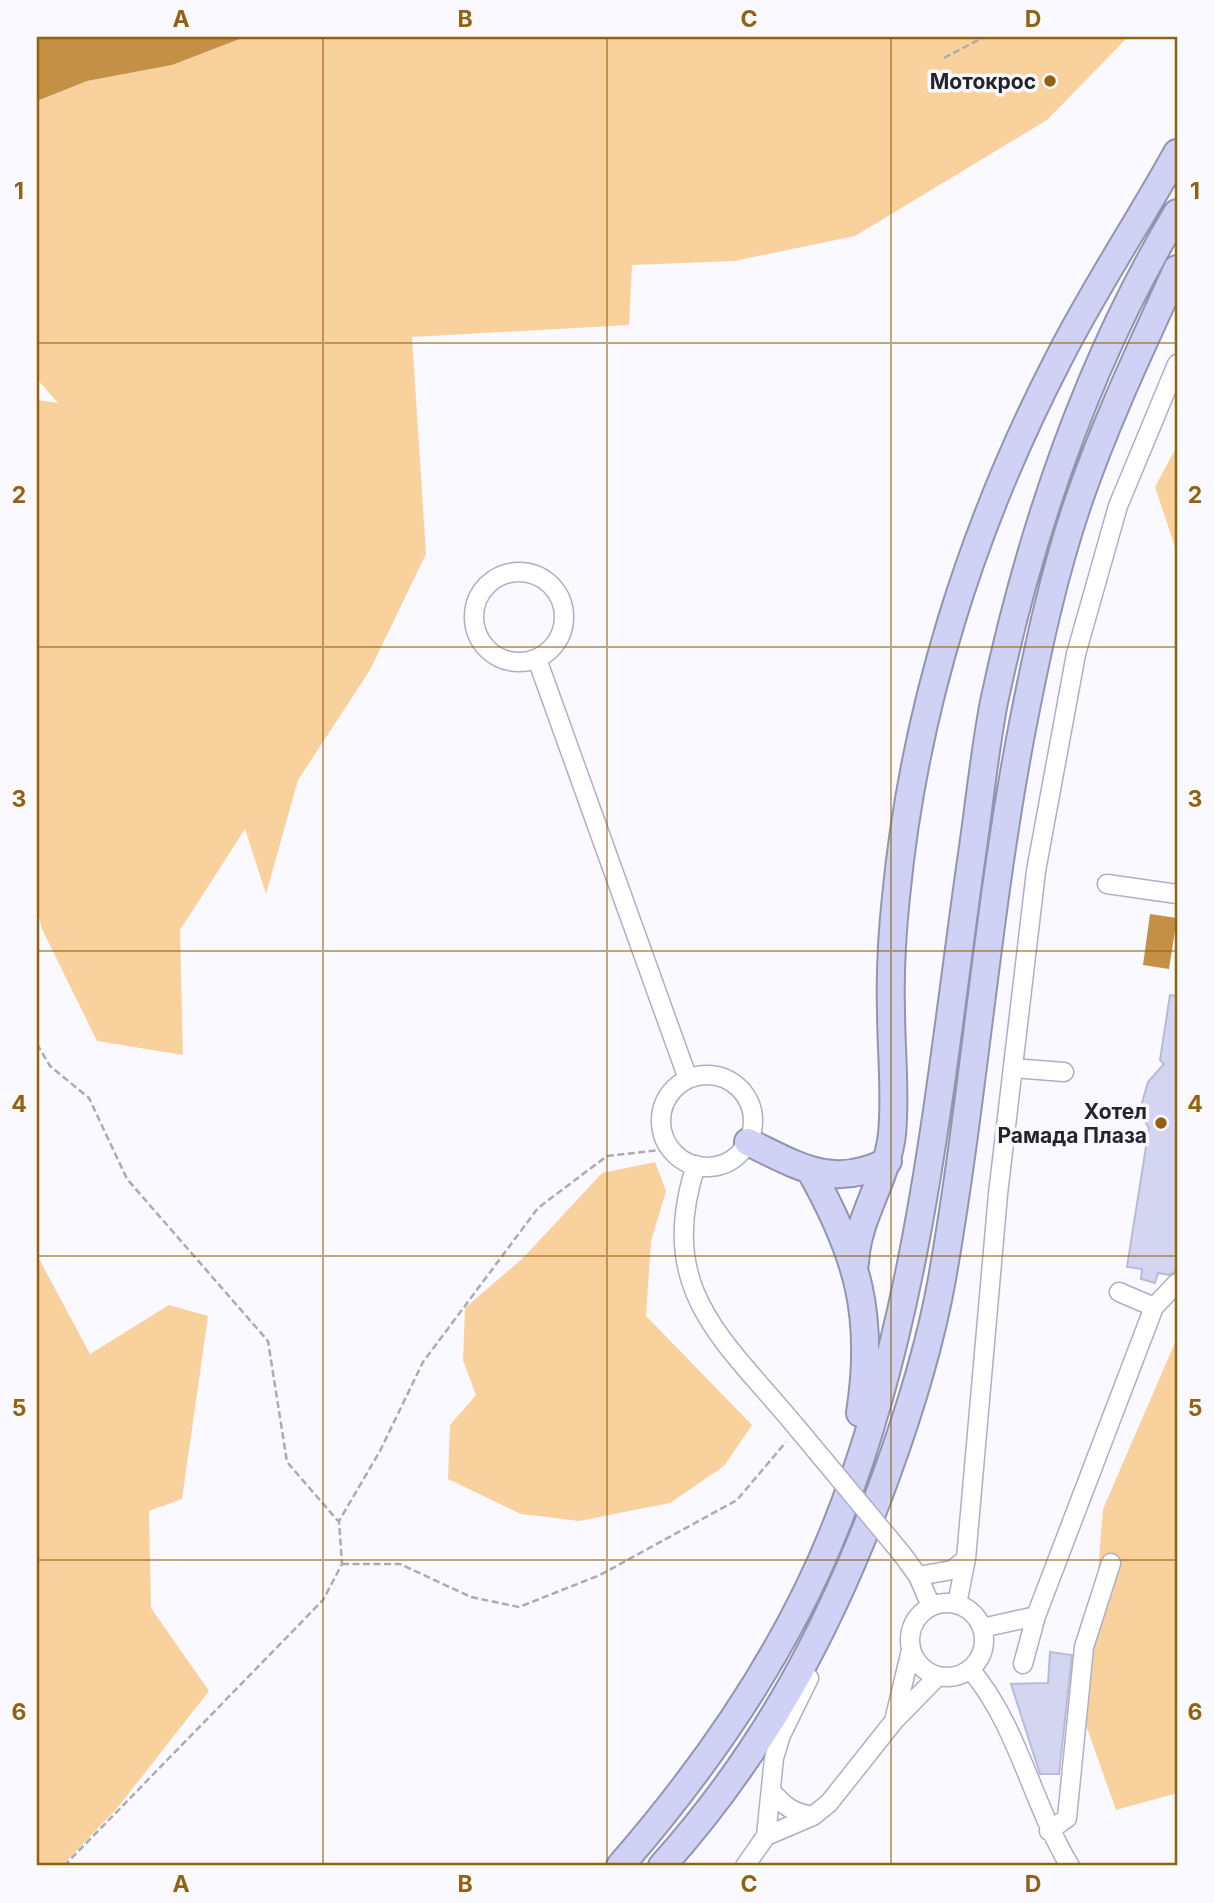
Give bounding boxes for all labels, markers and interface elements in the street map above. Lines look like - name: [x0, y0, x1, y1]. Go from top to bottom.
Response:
- text: A: [172, 5, 190, 33]
- text: B: [457, 5, 473, 33]
- text: C: [740, 5, 758, 33]
- text: D: [1025, 5, 1041, 33]
- place label: Мотокрос: [930, 69, 1036, 94]
- marker: Мотокрос: [1042, 73, 1058, 89]
- text: 1: [14, 177, 24, 205]
- text: 1: [1190, 177, 1200, 205]
- text: 2: [12, 481, 26, 509]
- text: 2: [1188, 481, 1202, 509]
- text: 3: [12, 785, 26, 813]
- text: 3: [1188, 785, 1202, 813]
- text: 4: [11, 1090, 27, 1118]
- text: 4: [1187, 1090, 1203, 1118]
- place label: Хотел Рамада Плаза: [997, 1099, 1147, 1148]
- marker: Хотел Рамада Плаза: [1153, 1115, 1169, 1131]
- text: 5: [12, 1394, 26, 1422]
- text: 5: [1188, 1394, 1202, 1422]
- text: 6: [12, 1698, 26, 1726]
- text: 6: [1188, 1698, 1202, 1726]
- text: A: [172, 1870, 190, 1898]
- text: B: [457, 1870, 473, 1898]
- text: C: [740, 1870, 758, 1898]
- text: D: [1025, 1870, 1041, 1898]

